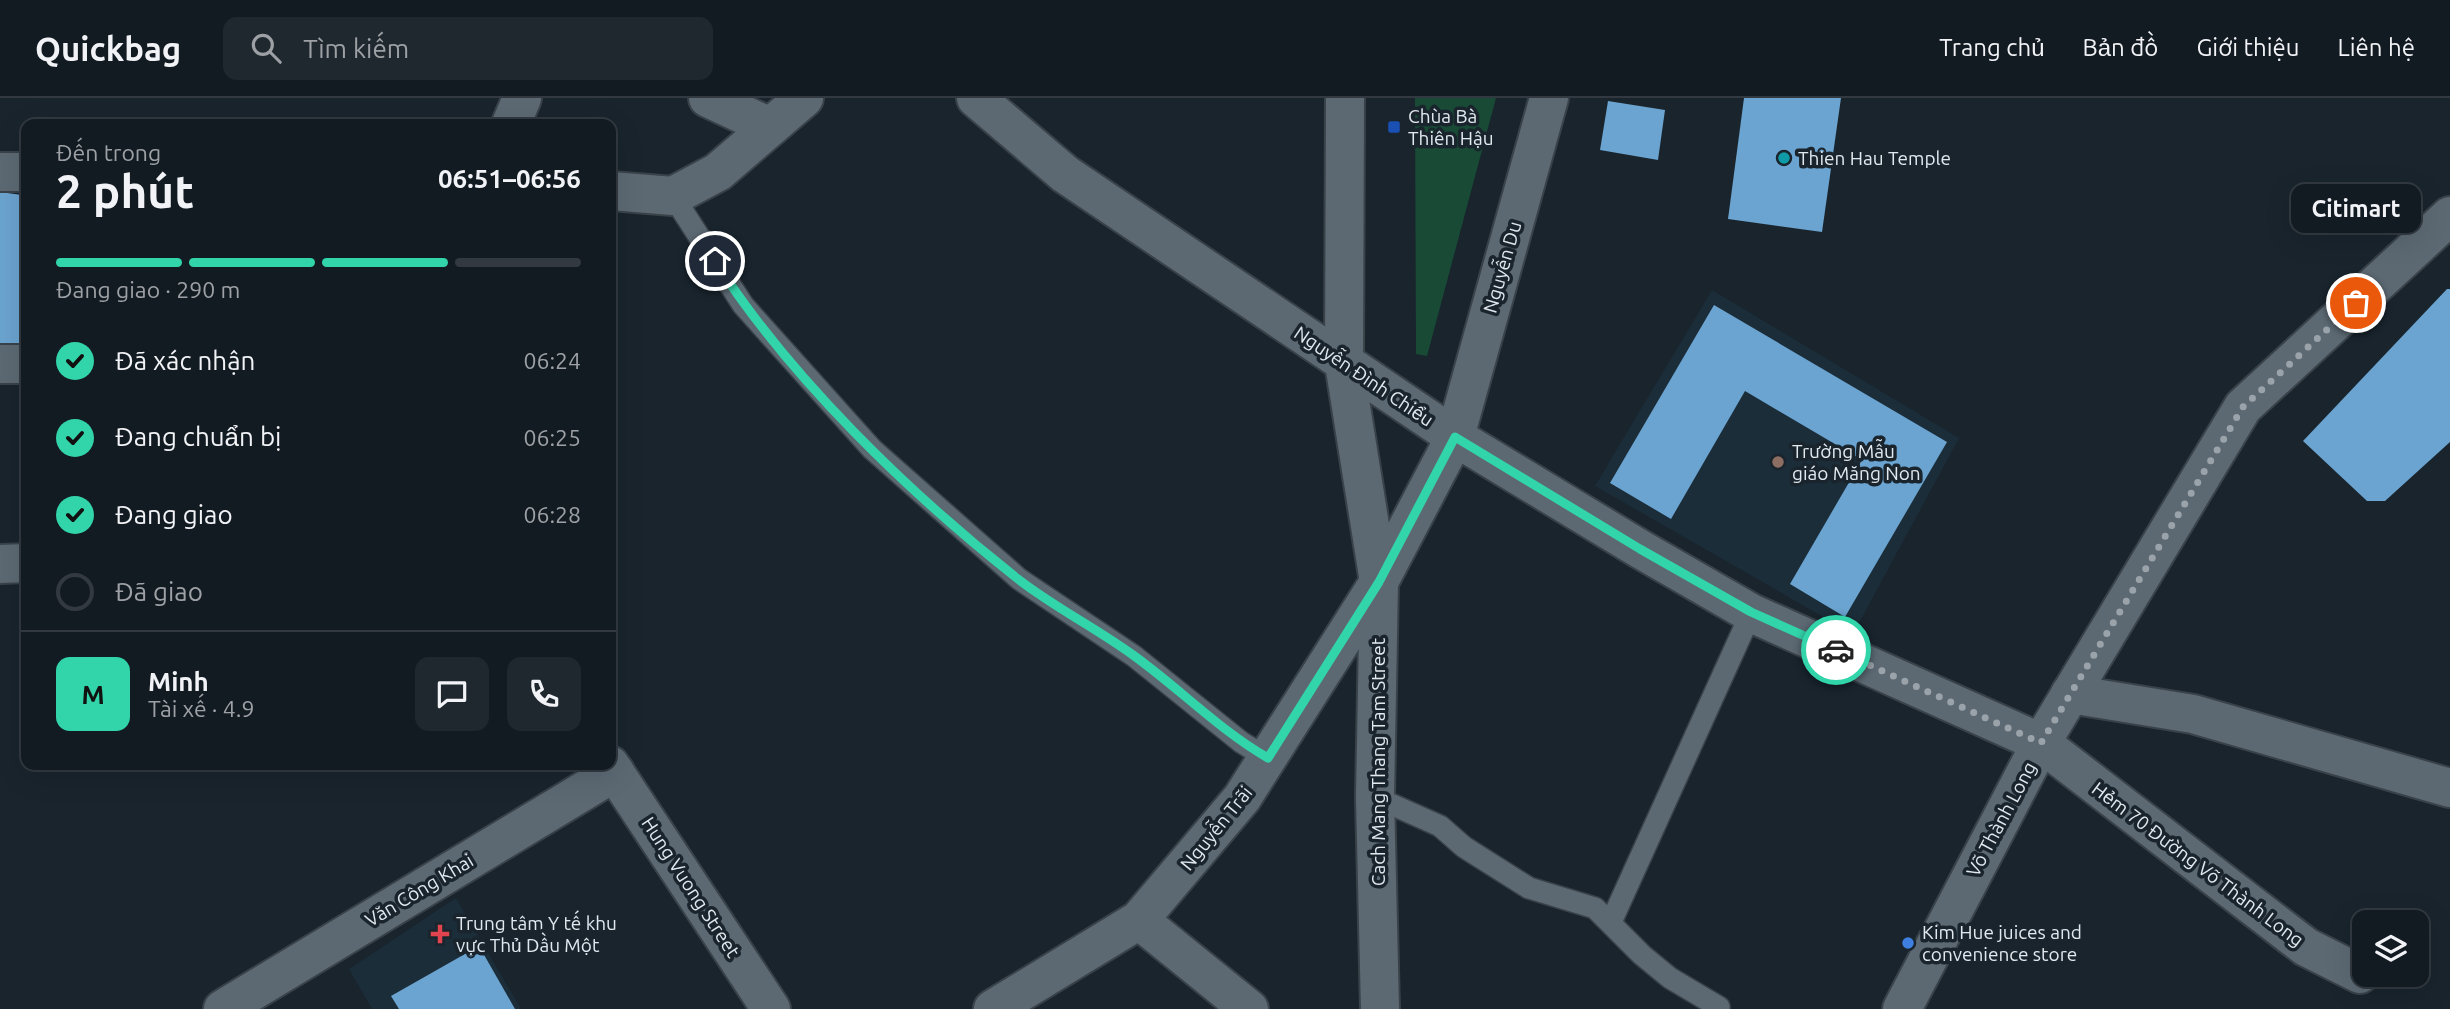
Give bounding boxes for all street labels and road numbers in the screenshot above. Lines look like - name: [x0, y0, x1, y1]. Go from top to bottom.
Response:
- street label: Nguyễn Du: [1477, 218, 1526, 315]
- street label: Nguyễn Đình Chiểu: [1290, 320, 1439, 431]
- street label: Cach Mang Thang Tam Street: [1367, 637, 1389, 886]
- street label: Võ Thành Long: [1962, 758, 2040, 880]
- street label: Hẻm 70 Đường Võ Thành Long: [2088, 777, 2308, 951]
- street label: Nguyễn Trãi: [1174, 781, 1257, 874]
- street label: Hung Vuong Street: [637, 813, 745, 962]
- street label: Văn Công Khai: [361, 849, 477, 931]

